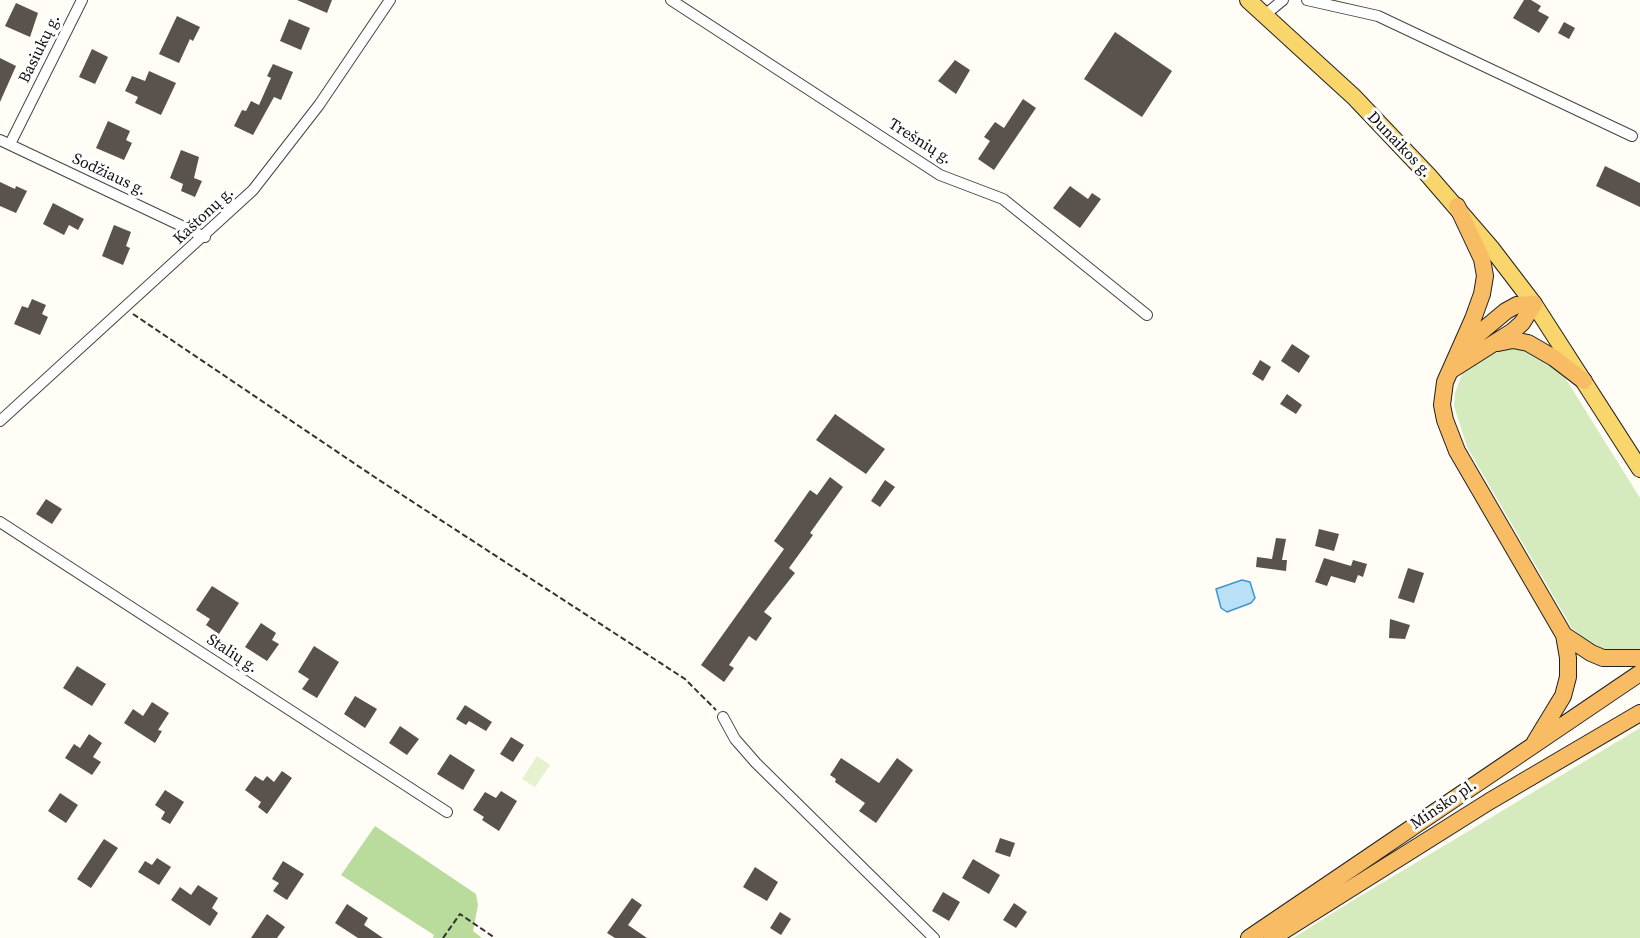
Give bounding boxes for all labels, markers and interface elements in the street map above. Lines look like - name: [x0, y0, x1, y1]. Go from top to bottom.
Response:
- street label: Basiukų g.: [15, 11, 65, 87]
- street label: Dunaikos g.: [1363, 108, 1435, 182]
- street label: Trešnių g.: [885, 115, 955, 169]
- street label: Sodžiaus g.: [69, 150, 149, 200]
- street label: Kaštonų g.: [170, 183, 238, 249]
- street label: Stalių g.: [203, 630, 261, 678]
- street label: Minsko pl.: [1407, 776, 1481, 834]

